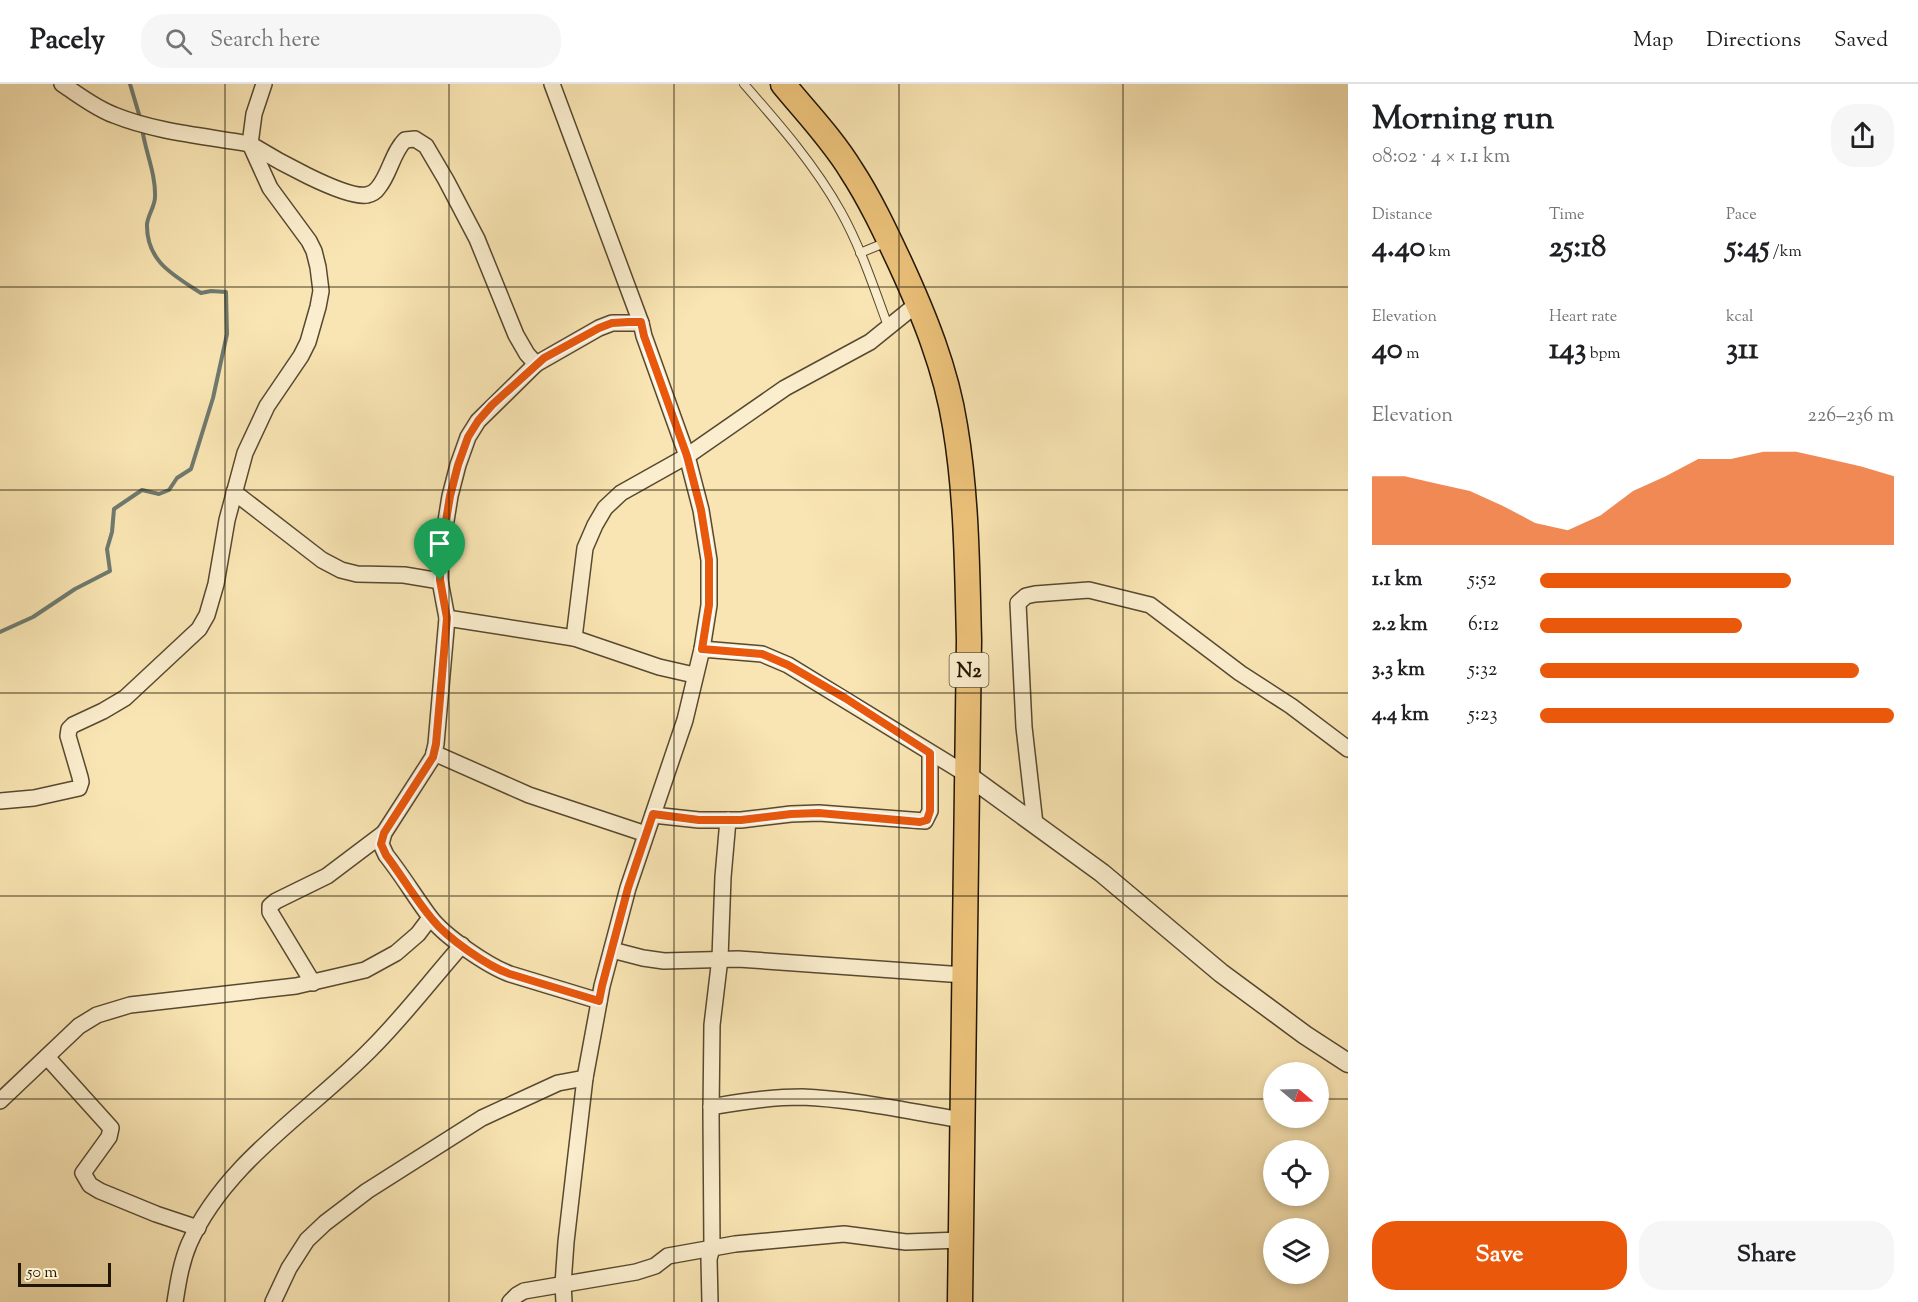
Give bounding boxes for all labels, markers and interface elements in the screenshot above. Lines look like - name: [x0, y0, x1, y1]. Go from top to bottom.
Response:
- search box: [141, 14, 561, 68]
- text: Pacely: [30, 21, 105, 61]
- icon: search: [162, 25, 195, 58]
- text: Search here: [210, 25, 320, 57]
- text: Map: [1633, 26, 1673, 56]
- text: Directions: [1706, 26, 1801, 56]
- text: Saved: [1834, 26, 1888, 56]
- text: Morning run: [1372, 96, 1554, 144]
- button: share: [1831, 104, 1894, 167]
- text: 08:02 · 4 × 1.1 km: [1372, 143, 1510, 172]
- text: Distance: [1372, 204, 1432, 227]
- text: Time: [1549, 204, 1585, 227]
- text: Pace: [1726, 204, 1757, 227]
- text: 4.40: [1372, 227, 1425, 270]
- text: 25:18: [1549, 227, 1606, 270]
- text: 5:45: [1726, 227, 1769, 270]
- text: km: [1425, 241, 1451, 264]
- text: /km: [1769, 241, 1802, 264]
- text: Elevation: [1372, 306, 1437, 329]
- text: Heart rate: [1549, 306, 1617, 329]
- text: kcal: [1726, 306, 1754, 329]
- text: 40: [1372, 329, 1403, 372]
- text: 143: [1549, 329, 1586, 372]
- text: 311: [1726, 329, 1759, 372]
- text: m: [1403, 343, 1419, 366]
- text: bpm: [1586, 343, 1621, 366]
- text: Elevation: [1372, 402, 1453, 431]
- text: 226–236 m: [1808, 402, 1894, 431]
- pin: [414, 518, 465, 580]
- icon: arrive: [423, 527, 456, 560]
- text: 1.1 km: [1372, 566, 1422, 595]
- text: 5:52: [1468, 566, 1496, 595]
- text: 2.2 km: [1372, 611, 1427, 640]
- text: 6:12: [1468, 611, 1499, 640]
- road number: N2: [950, 653, 988, 687]
- text: 3.3 km: [1372, 656, 1425, 685]
- text: 5:32: [1468, 656, 1497, 685]
- text: 4.4 km: [1372, 701, 1429, 730]
- text: 5:23: [1468, 701, 1497, 730]
- north arrow: [1263, 1062, 1329, 1128]
- map controls: [1263, 1062, 1329, 1284]
- button: locate: [1263, 1140, 1329, 1206]
- button: layers: [1263, 1218, 1329, 1284]
- button: Save: [1372, 1221, 1627, 1290]
- button: Share: [1639, 1221, 1894, 1290]
- scale bar: [18, 1260, 111, 1288]
- text: 50 m: [27, 1262, 58, 1285]

